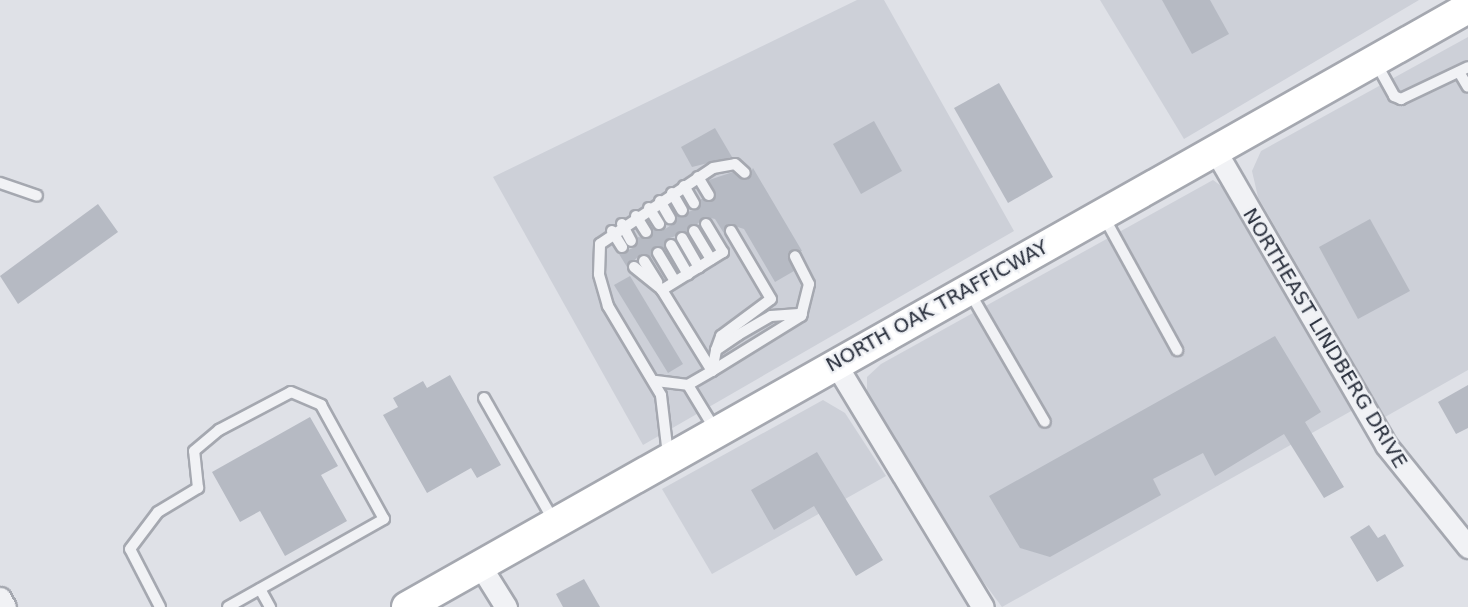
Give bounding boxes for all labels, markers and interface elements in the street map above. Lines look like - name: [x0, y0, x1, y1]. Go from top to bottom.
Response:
- street label: NORTHEAST LINDBERG DRIVE: [1238, 204, 1412, 472]
- street label: NORTH OAK TRAFFICWAY: [822, 235, 1052, 377]

